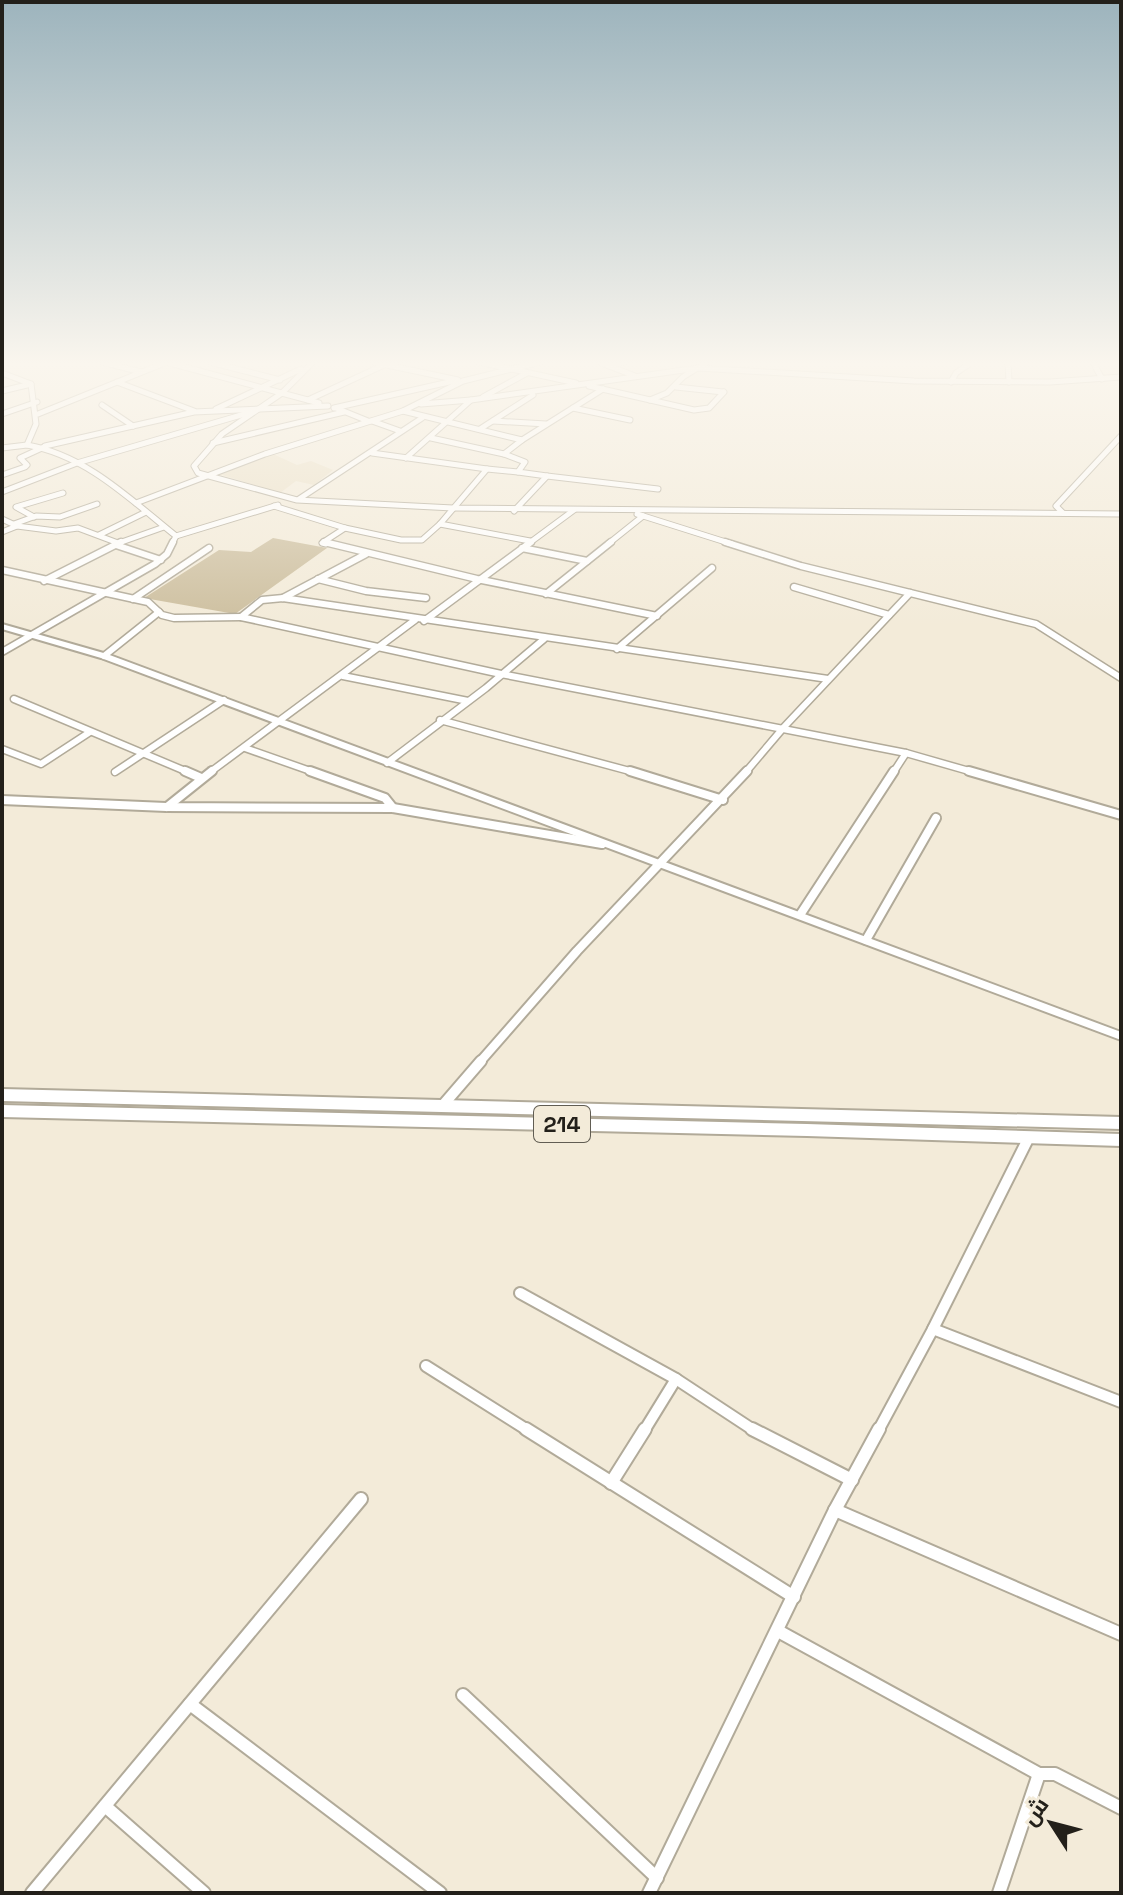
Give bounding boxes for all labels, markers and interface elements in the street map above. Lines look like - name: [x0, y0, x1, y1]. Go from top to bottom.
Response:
- road number: 214: [534, 1106, 590, 1142]
- north arrow: [1011, 1783, 1091, 1863]
- text: ش: [1015, 1792, 1054, 1831]

